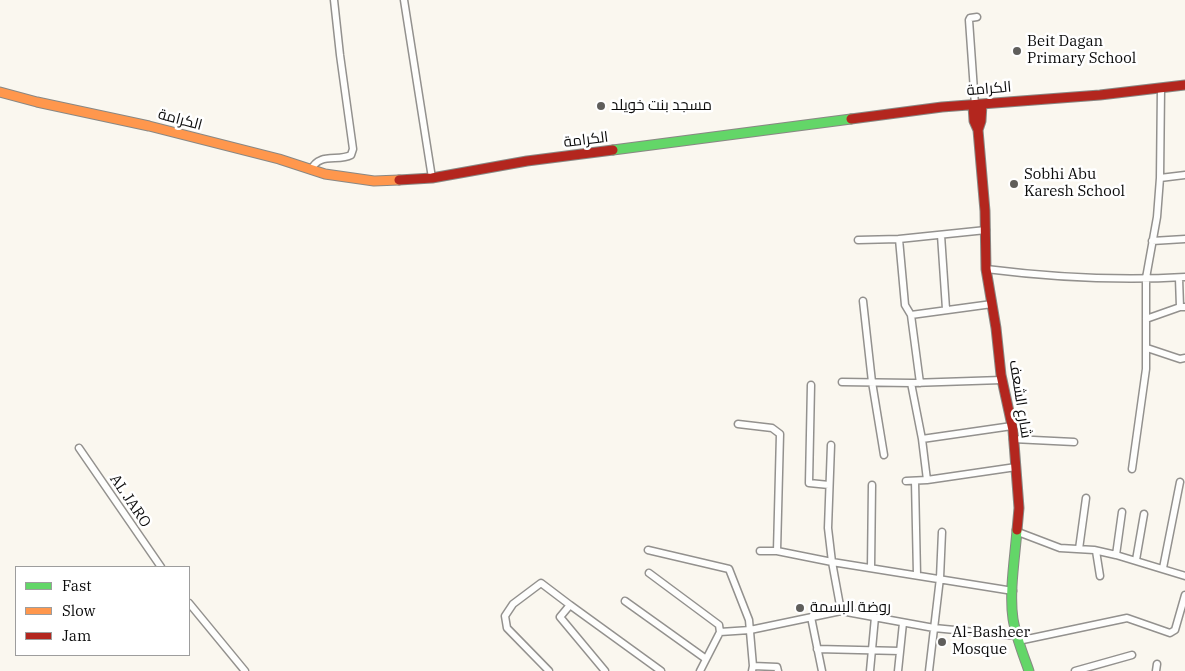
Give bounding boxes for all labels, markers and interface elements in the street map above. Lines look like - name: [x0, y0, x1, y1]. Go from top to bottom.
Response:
- place label: Beit Dagan Primary School: [1027, 33, 1136, 68]
- marker: Beit Dagan Primary School: [1011, 45, 1023, 57]
- street label: الكرامة: [966, 78, 1012, 100]
- place label: مسجد بنت خويلد: [611, 97, 712, 115]
- marker: مسجد بنت خويلد: [595, 100, 607, 112]
- street label: الكرامة: [156, 106, 204, 134]
- street label: الكرامة: [563, 128, 609, 152]
- place label: Sobhi Abu Karesh School: [1024, 166, 1125, 201]
- marker: Sobhi Abu Karesh School: [1008, 178, 1020, 190]
- street label: شارع الشعف: [1005, 359, 1035, 439]
- street label: AL JARO: [106, 471, 154, 531]
- legend: [15, 566, 190, 656]
- text: Fast: [62, 576, 92, 595]
- place label: روضة البسمة: [810, 599, 891, 617]
- text: Slow: [62, 601, 95, 620]
- marker: روضة البسمة: [794, 602, 806, 614]
- place label: Al-Basheer Mosque: [952, 624, 1030, 659]
- text: Jam: [62, 626, 91, 645]
- marker: Al-Basheer Mosque: [936, 636, 948, 648]

